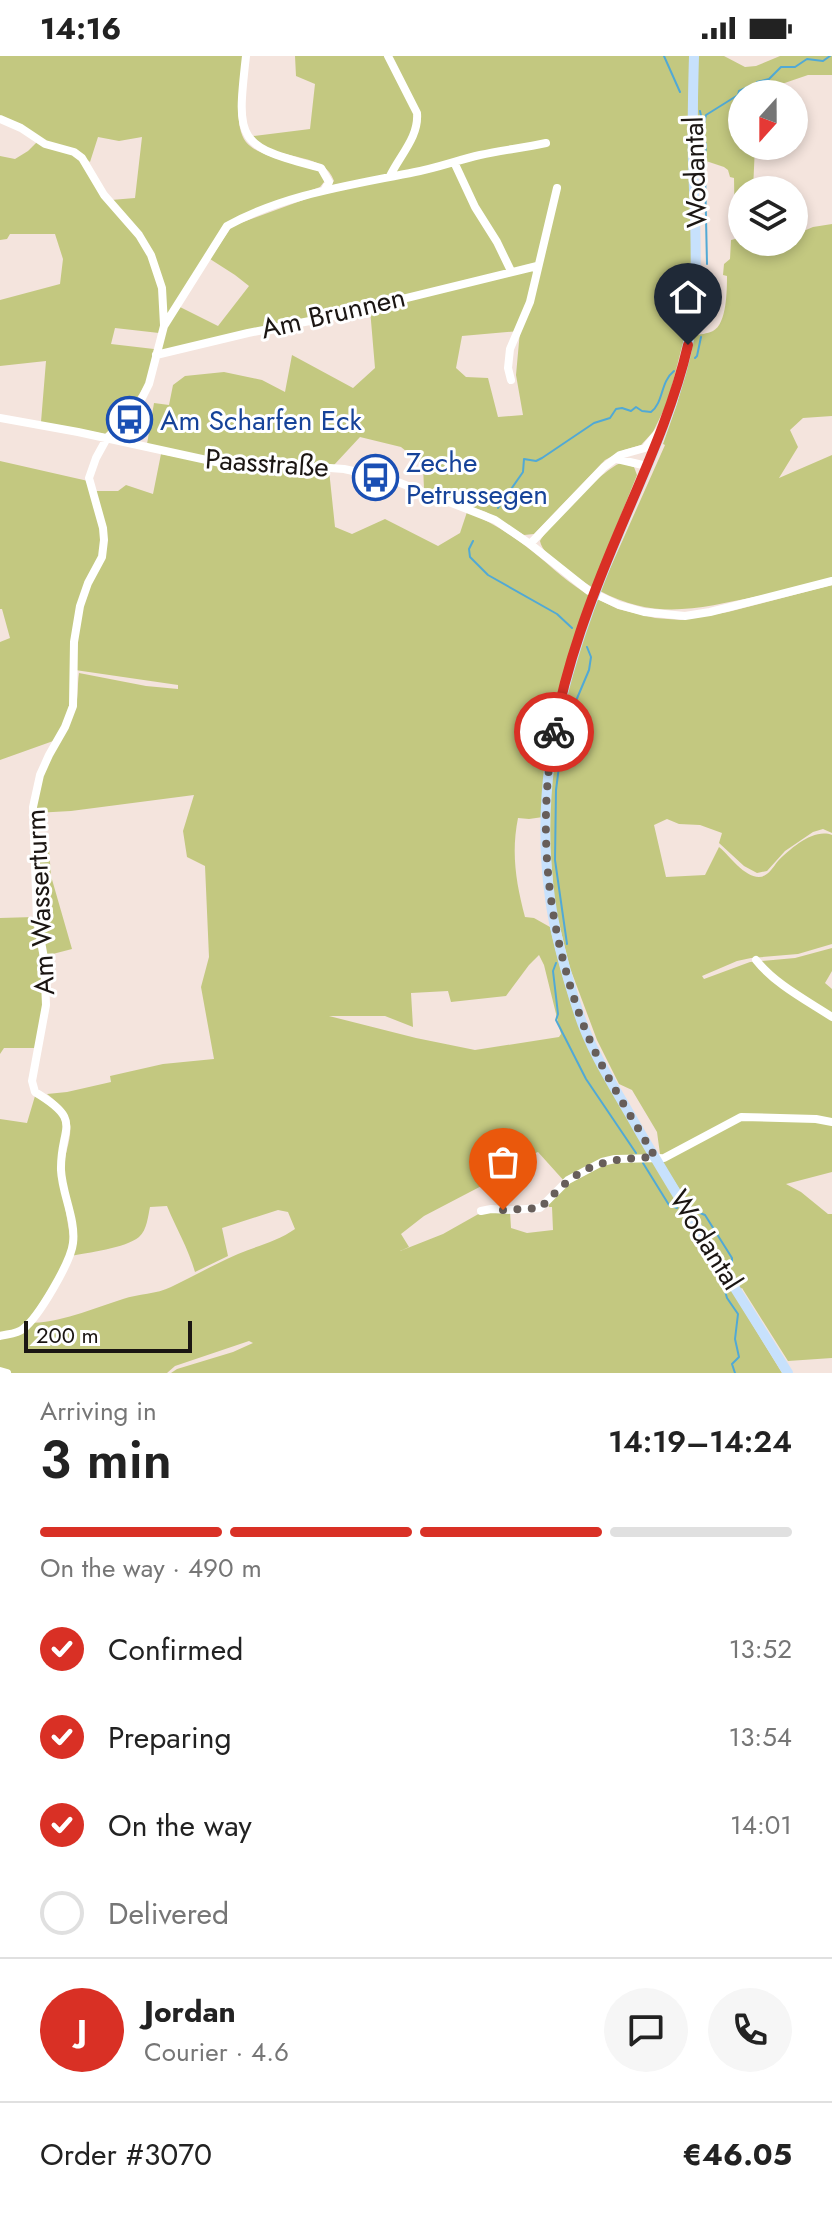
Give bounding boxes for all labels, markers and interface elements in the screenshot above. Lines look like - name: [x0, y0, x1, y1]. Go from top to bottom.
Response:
- text: 14:16: [40, 7, 121, 50]
- north arrow: [728, 80, 808, 160]
- map controls: [728, 80, 808, 256]
- street label: Wodantal: [673, 116, 717, 228]
- button: layers: [728, 176, 808, 256]
- pin: [654, 263, 722, 345]
- icon: home: [666, 275, 710, 319]
- street label: Am Brunnen: [257, 276, 409, 350]
- bus stop icon: Am Scharfen Eck: [105, 396, 153, 444]
- place label: Am Scharfen Eck: [160, 400, 363, 441]
- street label: Paasstraße: [204, 438, 330, 488]
- place label: Zeche Petrussegen: [406, 442, 548, 515]
- bus stop icon: Zeche Petrussegen: [351, 454, 399, 502]
- courier: [514, 692, 594, 772]
- icon: bike: [532, 710, 576, 754]
- street label: Am Wasserturm: [15, 808, 65, 996]
- pin: [469, 1128, 537, 1210]
- icon: bag: [481, 1140, 525, 1184]
- street label: Wodantal: [659, 1182, 753, 1298]
- scale bar: [24, 1317, 192, 1353]
- text: 200 m: [36, 1319, 99, 1351]
- text: Arriving in: [40, 1392, 157, 1430]
- text: 14:19–14:24: [608, 1420, 792, 1463]
- text: 3 min: [40, 1422, 172, 1498]
- text: On the way · 490 m: [40, 1549, 262, 1587]
- icon: check: [40, 1627, 84, 1671]
- text: Confirmed: [108, 1628, 243, 1671]
- text: 13:52: [729, 1630, 792, 1668]
- icon: check: [40, 1715, 84, 1759]
- text: Preparing: [108, 1716, 232, 1759]
- text: 13:54: [728, 1718, 792, 1756]
- icon: check: [40, 1803, 84, 1847]
- text: On the way: [108, 1804, 252, 1847]
- text: 14:01: [730, 1806, 792, 1844]
- text: Delivered: [108, 1892, 229, 1935]
- button: chat: [604, 1988, 688, 2072]
- button: phone: [708, 1988, 792, 2072]
- text: Jordan: [144, 1990, 236, 2033]
- text: J: [77, 2009, 87, 2052]
- text: Courier · 4.6: [144, 2033, 289, 2071]
- text: Order #3070: [40, 2133, 212, 2176]
- text: €46.05: [682, 2133, 792, 2176]

